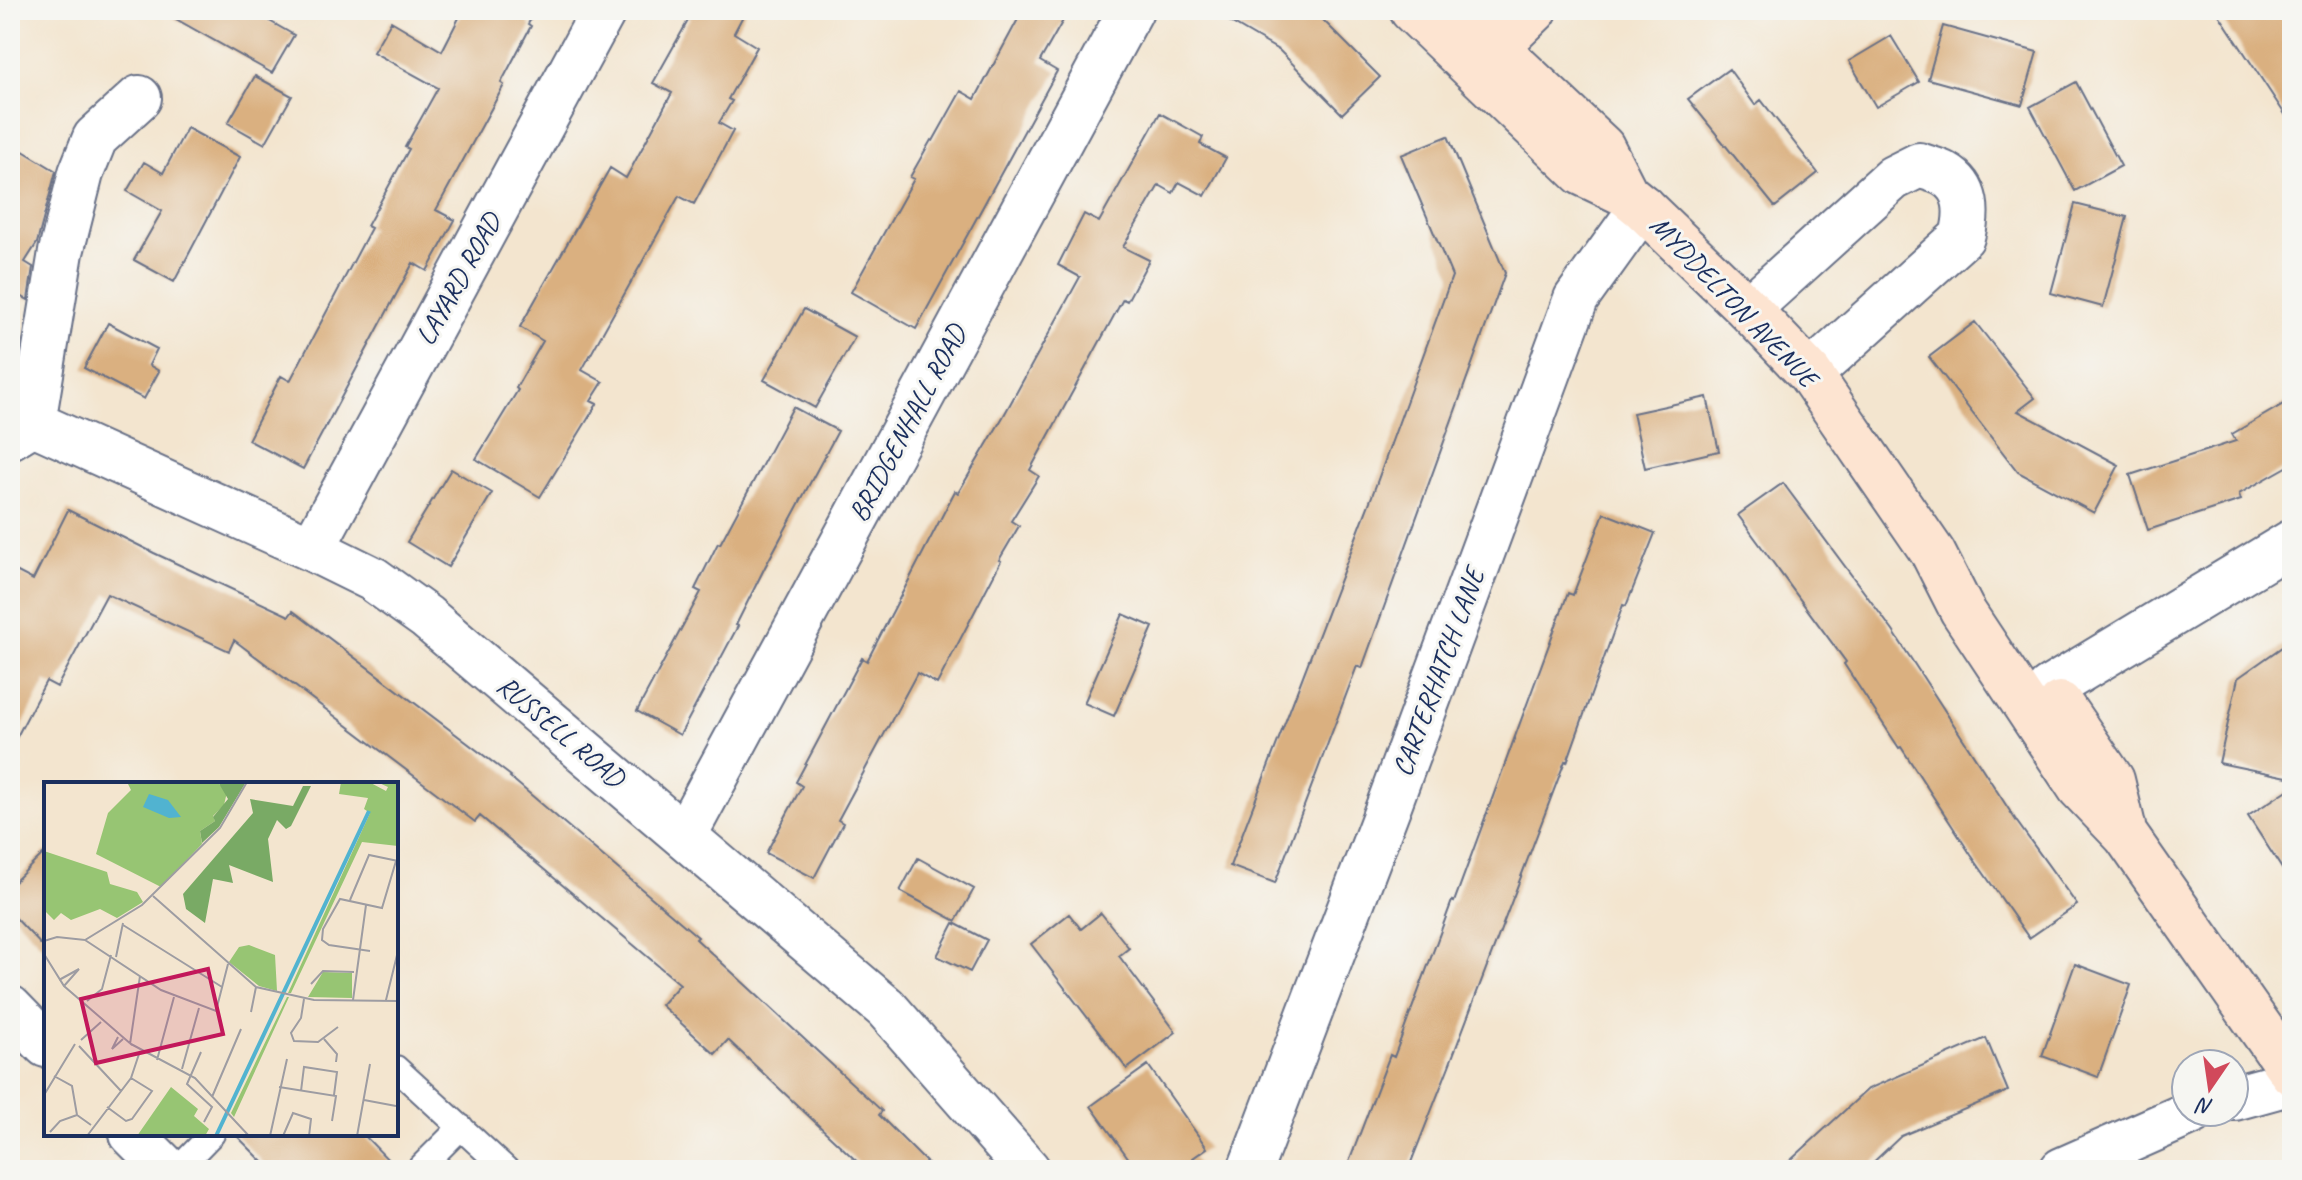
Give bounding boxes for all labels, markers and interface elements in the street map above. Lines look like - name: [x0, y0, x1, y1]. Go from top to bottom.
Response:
- street label: LAYARD ROAD: [407, 205, 510, 351]
- street label: MYDDELTON AVENUE: [1643, 207, 1828, 397]
- street label: BRIDGENHALL ROAD: [840, 316, 975, 527]
- street label: CARTERHATCH LANE: [1384, 560, 1493, 781]
- street label: RUSSELL ROAD: [490, 667, 634, 796]
- inset map: [44, 782, 398, 1136]
- north arrow: [2170, 1048, 2250, 1128]
- text: N: [2193, 1091, 2216, 1122]

